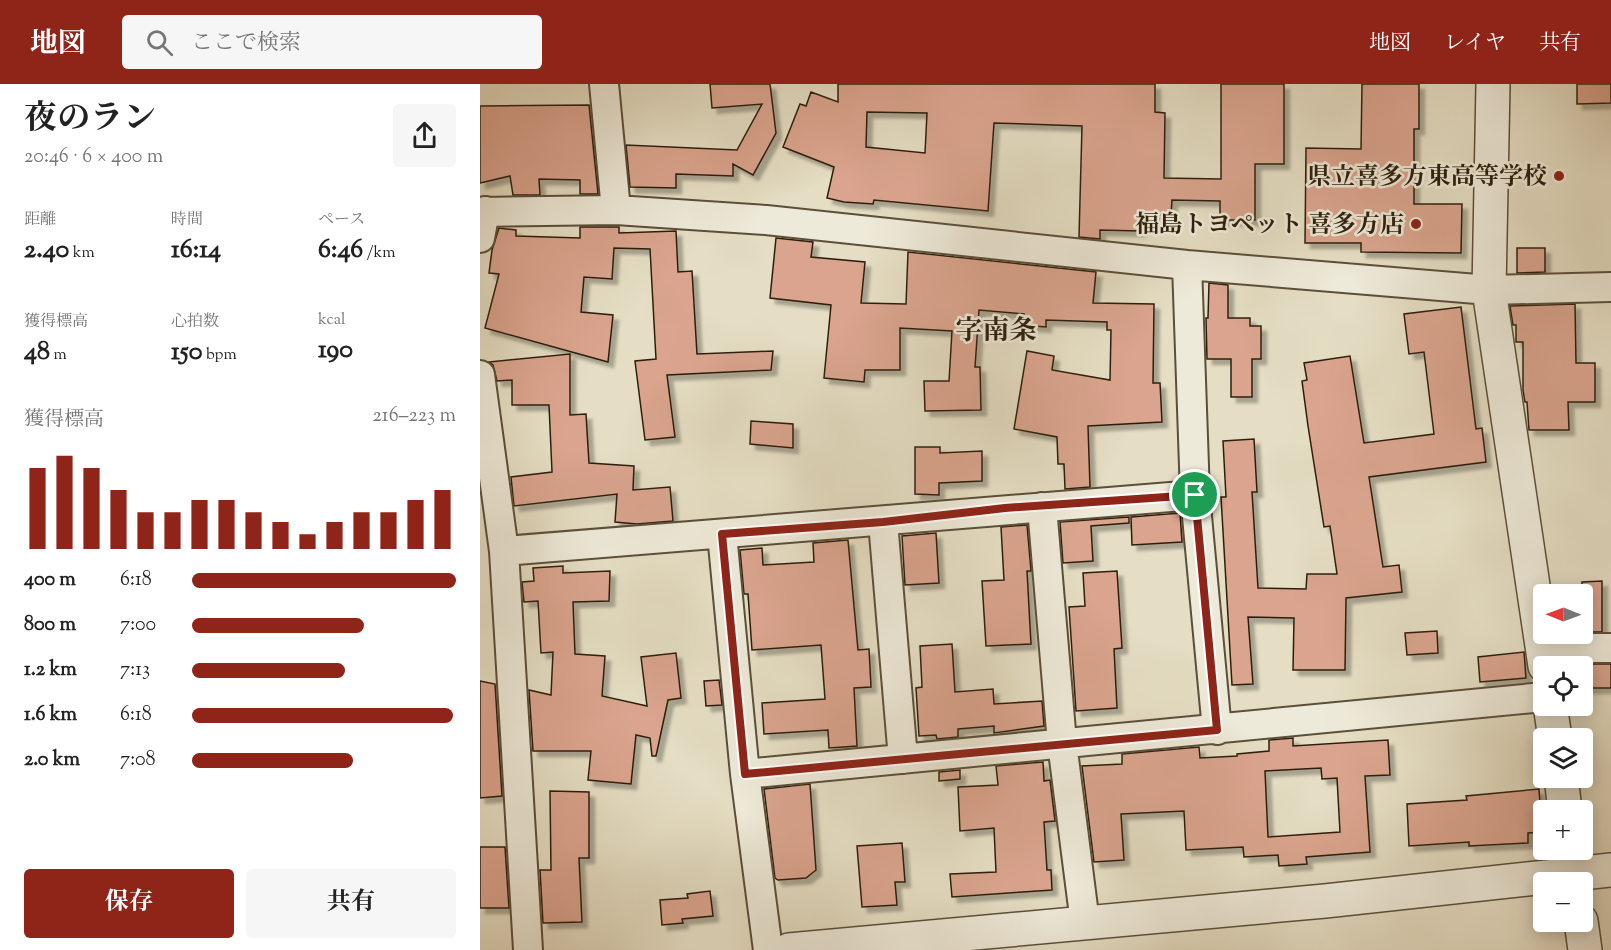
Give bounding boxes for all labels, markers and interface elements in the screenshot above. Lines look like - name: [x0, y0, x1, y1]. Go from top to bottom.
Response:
- search box: [122, 15, 542, 69]
- text: 地図: [30, 25, 86, 65]
- icon: search: [143, 26, 176, 59]
- text: ここで検索: [191, 28, 301, 60]
- text: 地図: [1369, 29, 1411, 59]
- text: レイヤ: [1444, 29, 1506, 59]
- text: 共有: [1539, 29, 1581, 59]
- text: 夜のラン: [24, 96, 156, 144]
- button: share: [393, 104, 456, 167]
- text: 20:46 · 6 × 400 m: [24, 143, 163, 172]
- place label: 県立喜多方東高等学校: [1307, 161, 1547, 195]
- marker: 県立喜多方東高等学校: [1552, 169, 1566, 183]
- text: 距離: [24, 209, 56, 232]
- text: 時間: [171, 209, 203, 232]
- text: ペース: [318, 209, 365, 232]
- place label: 福島トヨペット 喜多方店: [1135, 209, 1404, 243]
- marker: 福島トヨペット 喜多方店: [1409, 217, 1423, 231]
- text: 2.40: [24, 232, 69, 269]
- text: 16:14: [171, 232, 221, 269]
- text: 6:46: [318, 232, 363, 269]
- text: km: [69, 242, 95, 265]
- text: /km: [363, 242, 396, 265]
- text: kcal: [318, 309, 346, 332]
- text: 獲得標高: [24, 311, 88, 334]
- text: 心拍数: [171, 311, 219, 334]
- district label: 字南条: [956, 313, 1037, 352]
- text: 190: [318, 332, 353, 369]
- text: 48: [24, 334, 50, 371]
- text: 150: [171, 334, 203, 371]
- text: m: [50, 344, 67, 367]
- text: bpm: [203, 344, 237, 367]
- text: 216–223 m: [373, 402, 456, 431]
- text: 獲得標高: [24, 406, 104, 435]
- pin: [1169, 469, 1220, 520]
- icon: arrive: [1178, 478, 1211, 511]
- text: 400 m: [24, 566, 76, 595]
- text: 6:18: [120, 566, 152, 595]
- north arrow: [1533, 584, 1593, 644]
- map controls: [1533, 584, 1593, 932]
- text: 800 m: [24, 611, 76, 640]
- text: 7:00: [120, 611, 156, 640]
- text: 1.2 km: [24, 656, 77, 685]
- text: 7:13: [120, 656, 150, 685]
- button: locate: [1533, 656, 1593, 716]
- text: 1.6 km: [24, 701, 77, 730]
- text: 6:18: [120, 701, 152, 730]
- button: layers: [1533, 728, 1593, 788]
- text: 2.0 km: [24, 746, 80, 775]
- text: 7:08: [120, 746, 156, 775]
- button: +: [1533, 800, 1593, 860]
- button: 保存: [24, 869, 234, 938]
- button: 共有: [246, 869, 456, 938]
- button: −: [1533, 872, 1593, 932]

